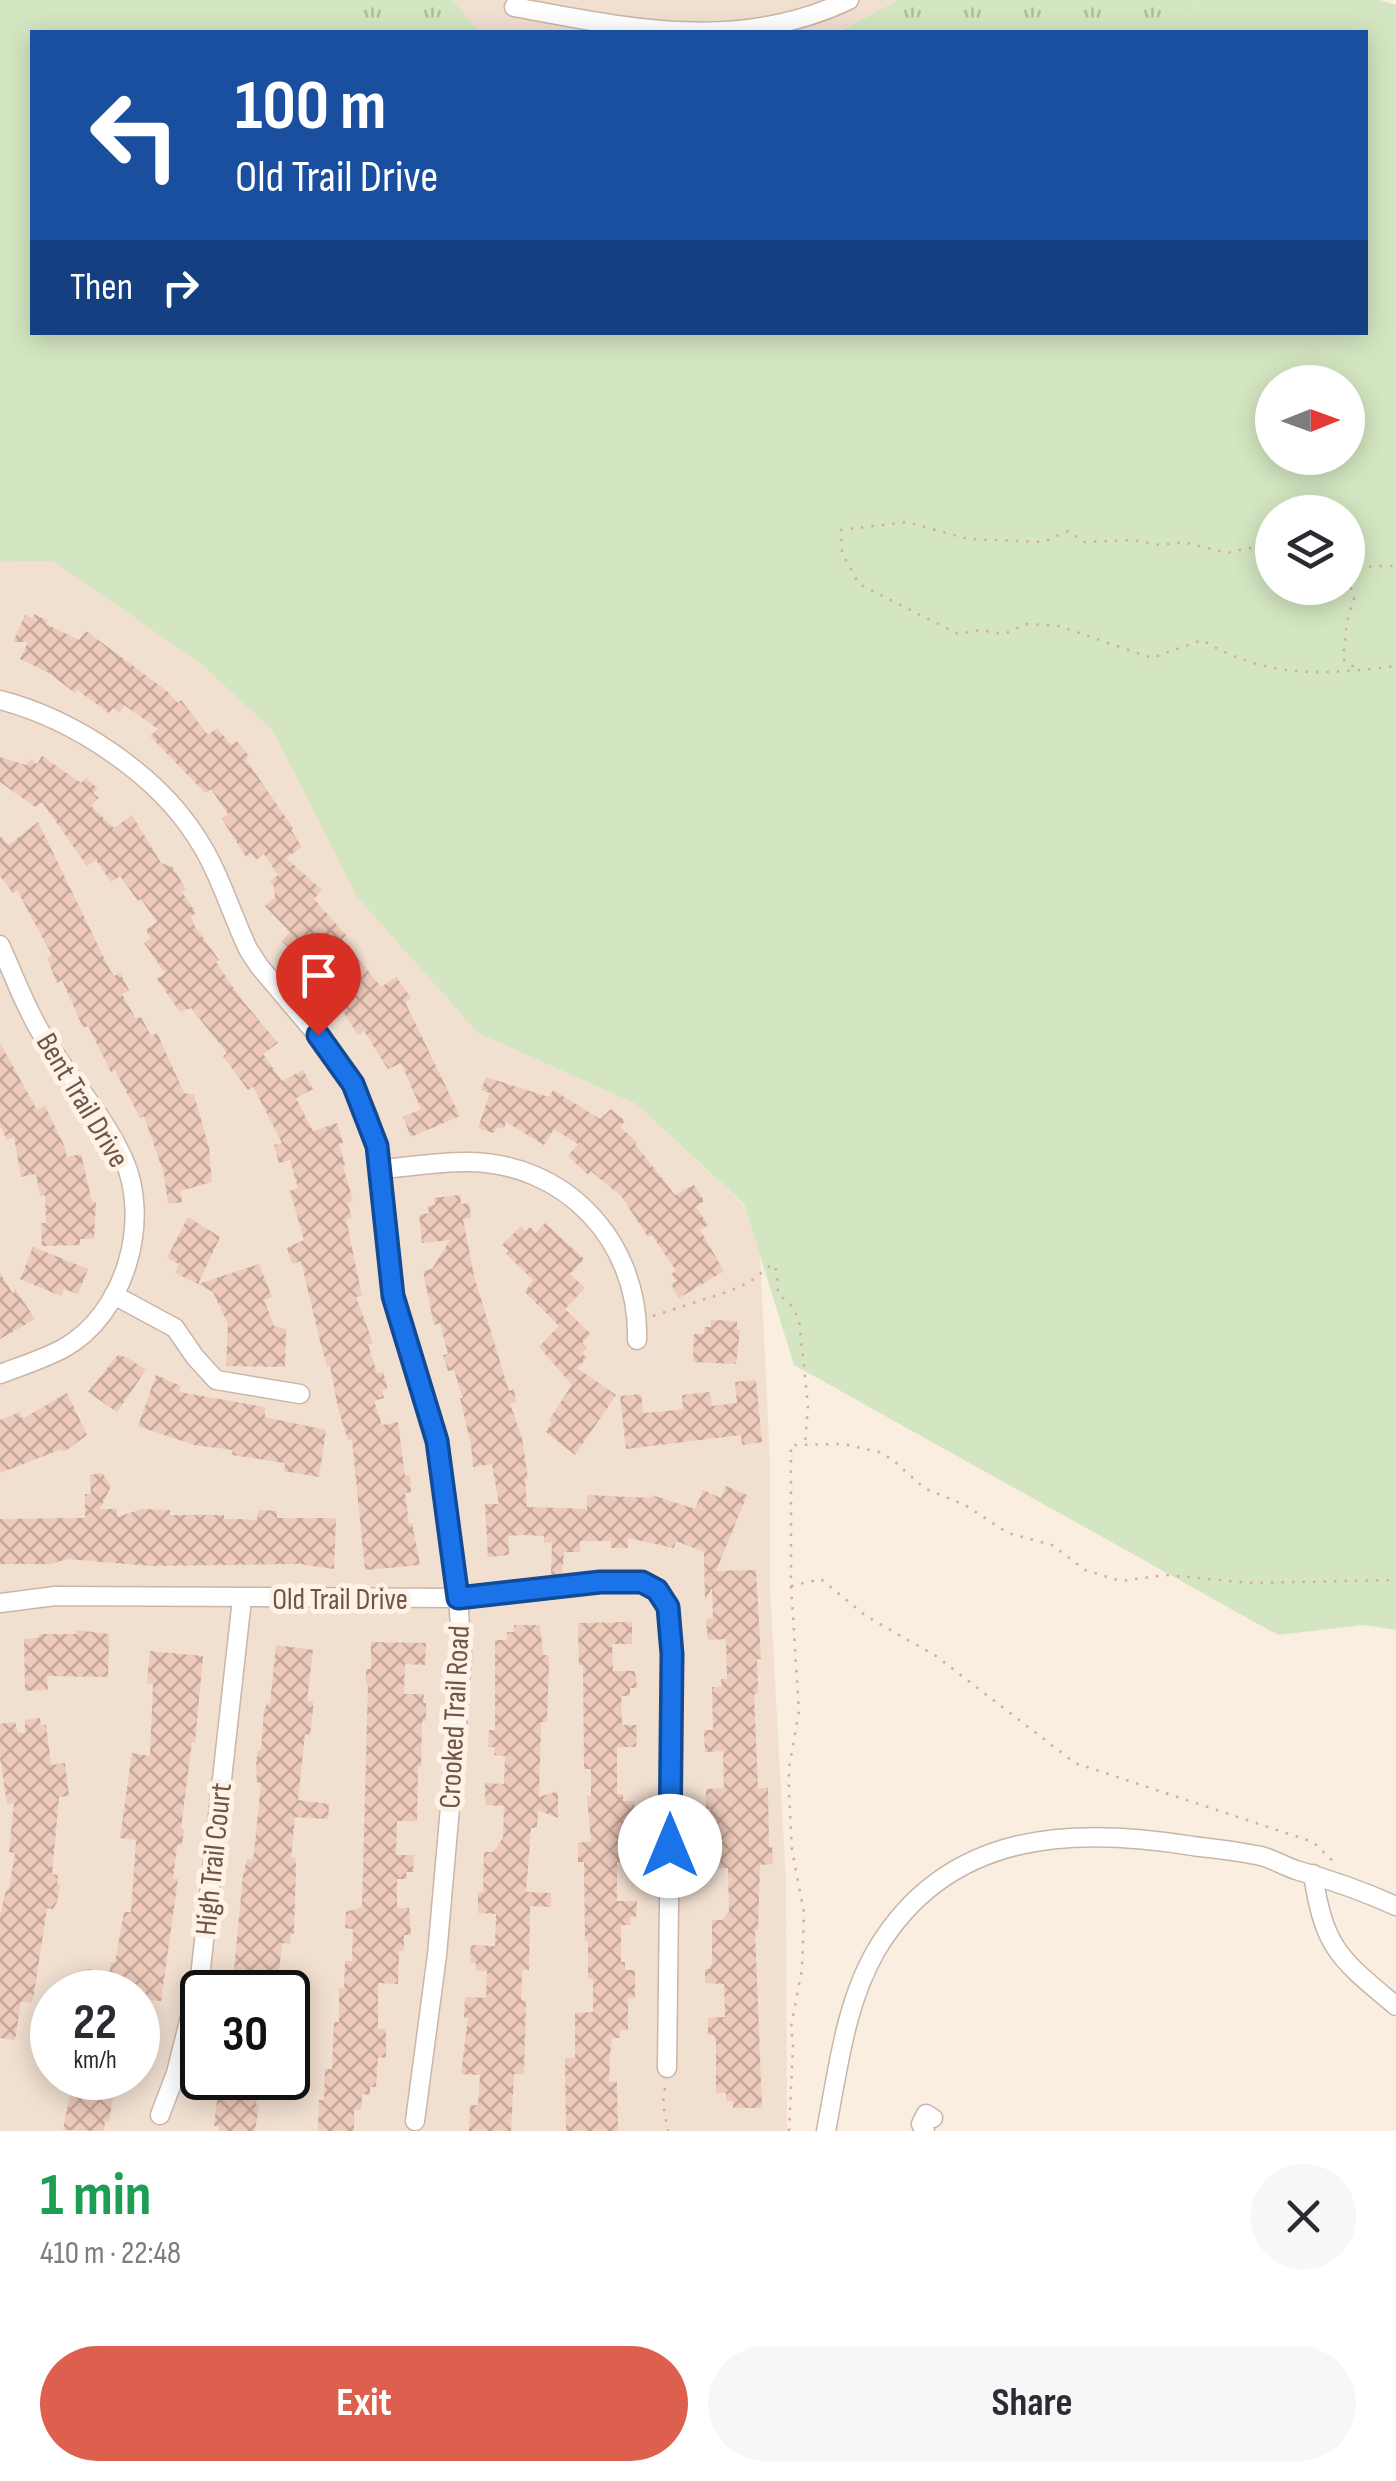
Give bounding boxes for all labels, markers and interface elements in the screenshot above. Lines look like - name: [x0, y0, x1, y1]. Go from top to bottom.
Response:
- text: 100 m: [235, 65, 386, 149]
- icon: left: [70, 70, 200, 200]
- text: Old Trail Drive: [235, 150, 438, 205]
- icon: right: [153, 260, 208, 315]
- text: Then: [70, 265, 133, 310]
- north arrow: [1255, 365, 1365, 475]
- map controls: [1255, 365, 1365, 605]
- button: layers: [1255, 495, 1365, 605]
- pin: [276, 933, 361, 1036]
- icon: arrive: [291, 948, 346, 1003]
- street label: Bent Trail Drive: [28, 1027, 136, 1174]
- street label: Old Trail Drive: [272, 1582, 408, 1618]
- street label: Crooked Trail Road: [432, 1625, 478, 1810]
- street label: High Trail Court: [188, 1781, 240, 1937]
- position arrow: [618, 1794, 722, 1898]
- speed limit sign: 30: [180, 1970, 310, 2100]
- text: 22: [73, 1993, 117, 2053]
- text: km/h: [73, 2045, 117, 2076]
- text: 1 min: [40, 2160, 152, 2232]
- button: close: [1251, 2164, 1356, 2269]
- text: 410 m · 22:48: [40, 2234, 181, 2273]
- button: Exit: [40, 2346, 688, 2461]
- button: Share: [708, 2346, 1356, 2461]

